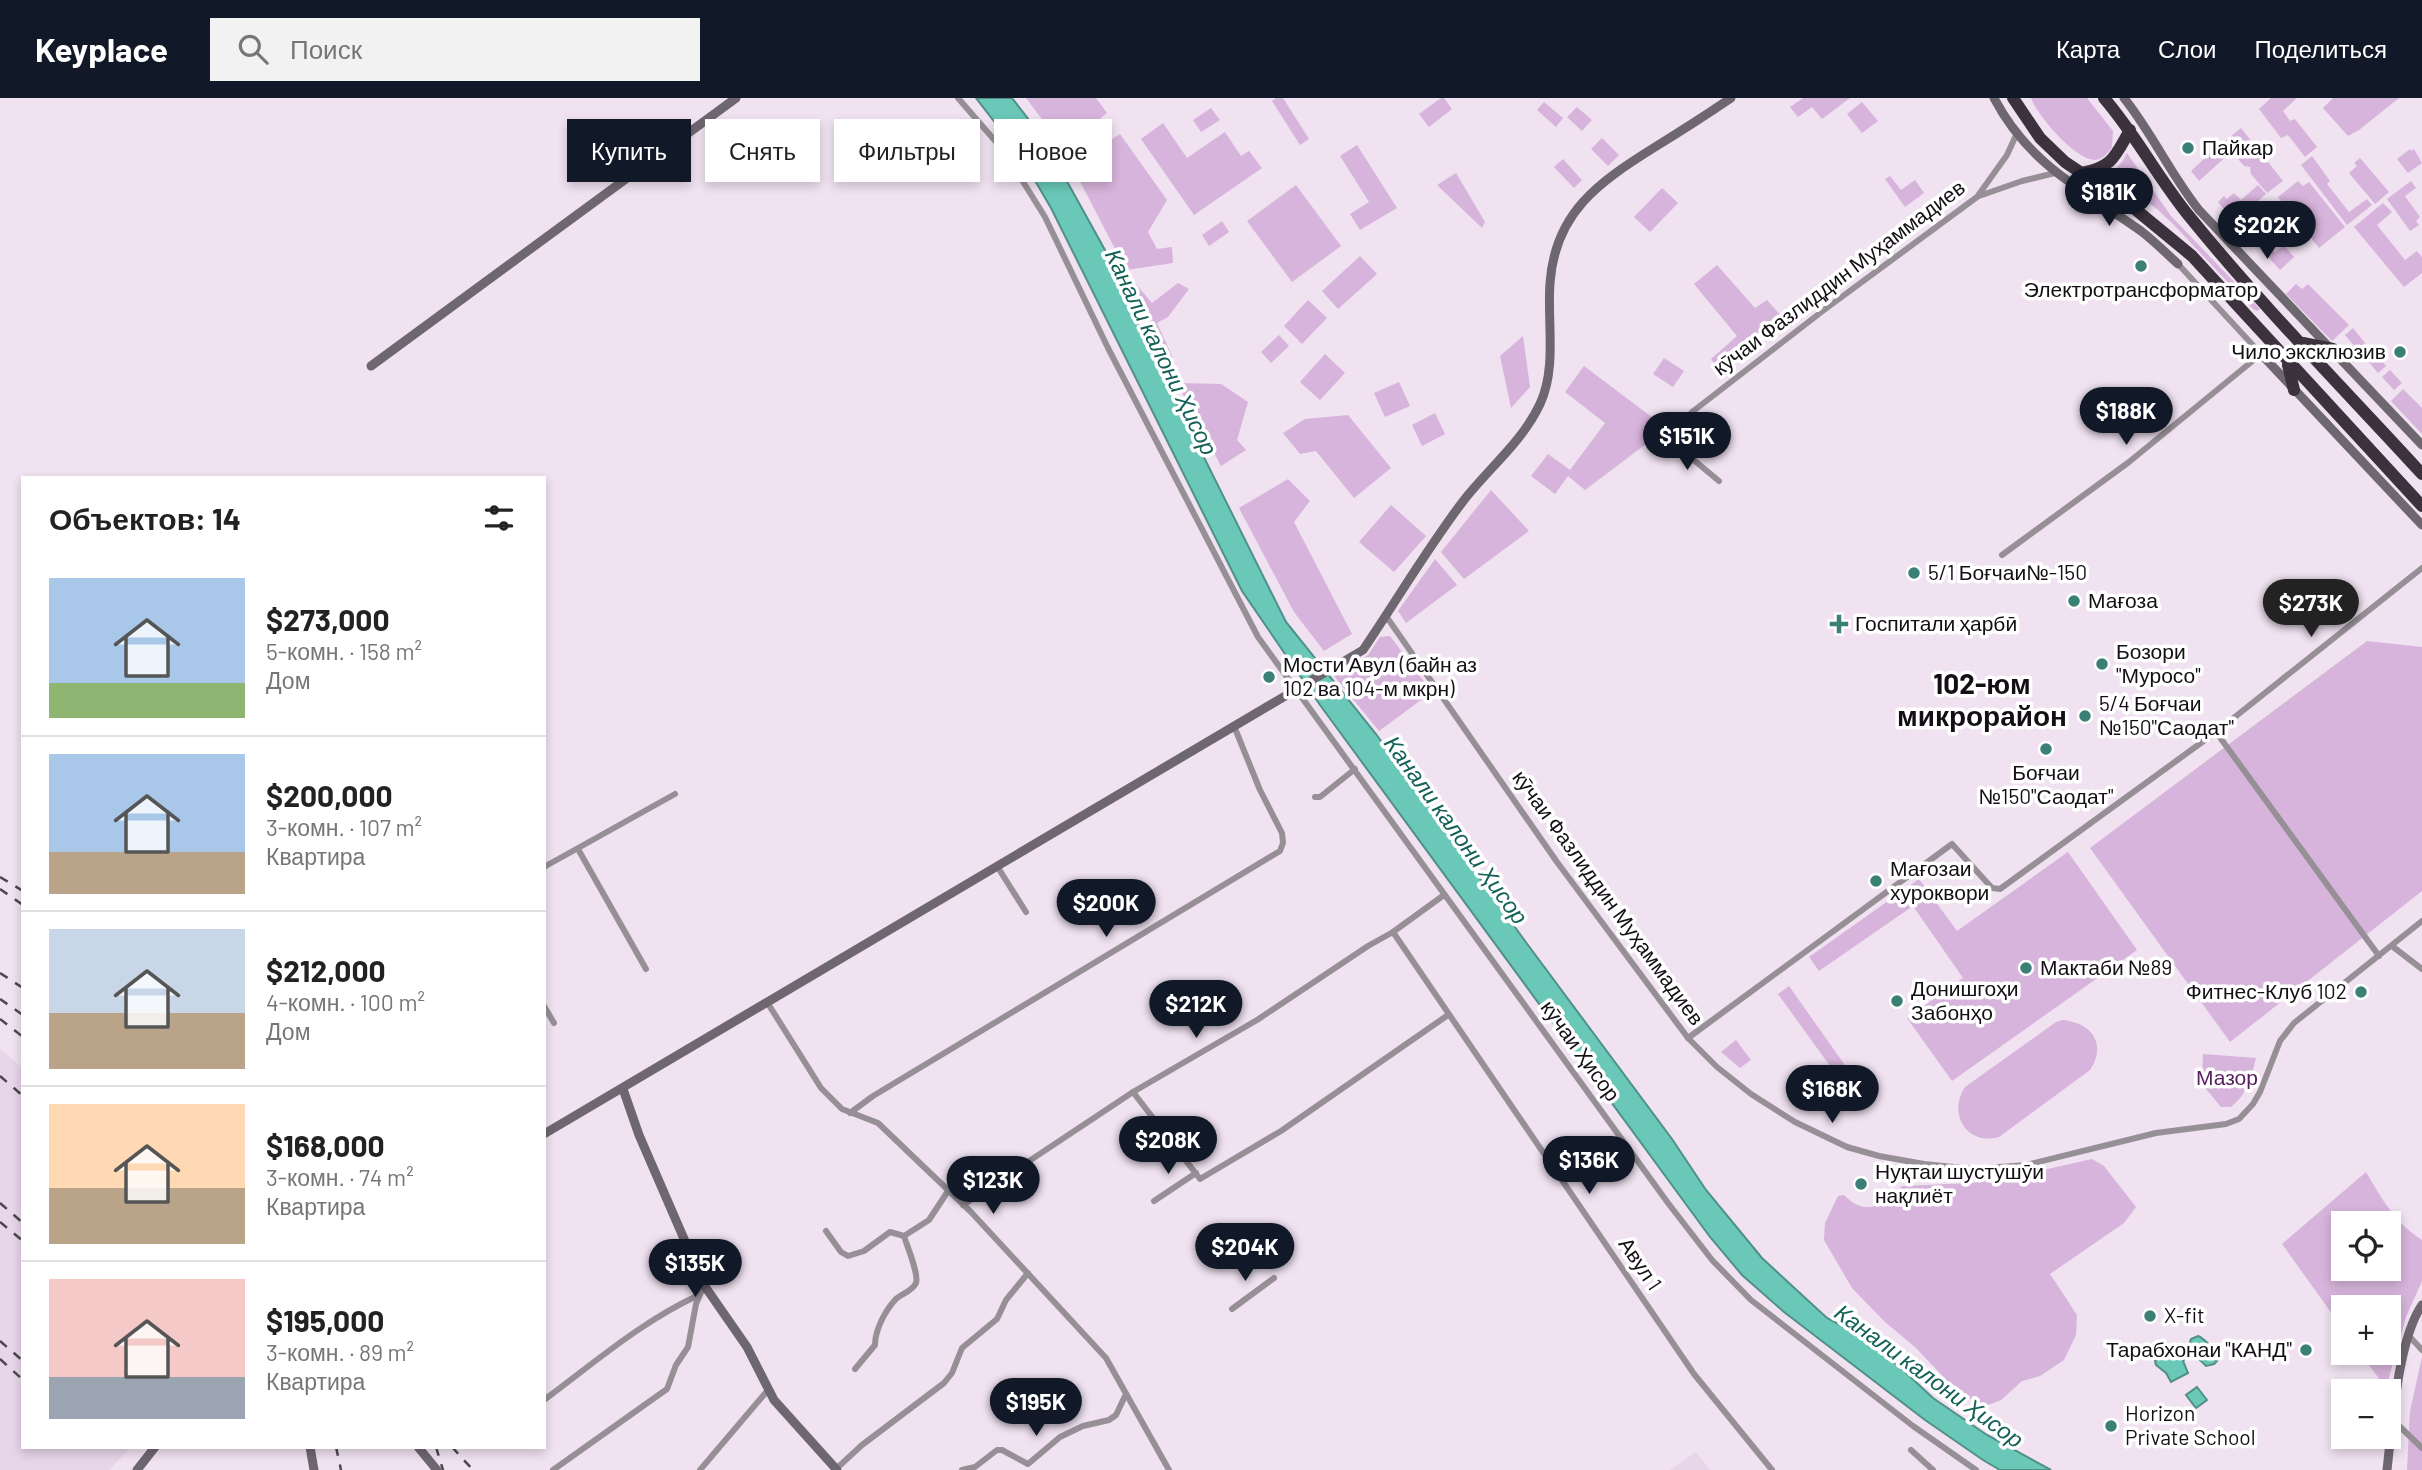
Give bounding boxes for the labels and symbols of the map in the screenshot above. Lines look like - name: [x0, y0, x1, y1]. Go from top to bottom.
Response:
- place label: Пайкар: [2202, 134, 2274, 159]
- marker: Пайкар: [2180, 140, 2196, 156]
- pin: $181K: [2060, 169, 2158, 228]
- street label: кӯчаи Фазлиддин Муҳаммадиев: [1707, 174, 1969, 380]
- pin: $202K: [2218, 202, 2316, 261]
- water label: Канали калони Ҳисор: [1100, 244, 1224, 459]
- marker: Электротрансформатор: [2133, 258, 2149, 274]
- place label: Электротрансформатор: [2024, 276, 2258, 301]
- place label: Чило эксклюзив: [2231, 338, 2386, 363]
- marker: Чило эксклюзив: [2392, 344, 2408, 360]
- pin: $188K: [2077, 388, 2175, 447]
- pin: $151K: [1638, 412, 1736, 472]
- place label: 5/1 Боғчаи№-150: [1928, 559, 2087, 584]
- marker: 5/1 Боғчаи№-150: [1906, 565, 1922, 581]
- pin: $273K: [2262, 580, 2360, 639]
- place label: Мағоза: [2088, 587, 2158, 612]
- marker: Мағоза: [2066, 593, 2082, 609]
- place label: Госпитали ҳарбӣ: [1855, 610, 2017, 635]
- marker: Госпитали ҳарбӣ: [1829, 614, 1849, 634]
- place label: Бозори "Муросо": [2116, 638, 2201, 687]
- place label: Мости Авул (байн аз 102 ва 104-м мкрн): [1283, 651, 1477, 700]
- marker: Бозори "Муросо": [2094, 656, 2110, 672]
- district label: 102-юм микрорайон: [1897, 666, 2067, 732]
- marker: Мости Авул (байн аз 102 ва 104-м мкрн): [1261, 669, 1277, 685]
- place label: 5/4 Боғчаи №150"Саодат": [2099, 690, 2234, 739]
- marker: 5/4 Боғчаи №150"Саодат": [2077, 708, 2093, 724]
- water label: Канали калони Ҳисор: [1379, 730, 1535, 929]
- marker: Боғчаи №150"Саодат": [2038, 741, 2054, 757]
- place label: Боғчаи №150"Саодат": [1979, 759, 2113, 808]
- street label: кӯчаи Фазлиддин Муҳаммадиев: [1508, 765, 1710, 1029]
- place label: Мағозаи хуроквори: [1890, 855, 1989, 904]
- marker: Мағозаи хуроквори: [1868, 873, 1884, 889]
- pin: $200K: [1057, 880, 1155, 939]
- place label: Мактаби №89: [2040, 954, 2172, 979]
- marker: Мактаби №89: [2018, 960, 2034, 976]
- place label: Донишгоҳи Забонҳо: [1911, 975, 2018, 1024]
- place label: Фитнес-Клуб 102: [2186, 978, 2347, 1003]
- pin: $212K: [1147, 981, 1245, 1040]
- marker: Фитнес-Клуб 102: [2353, 984, 2369, 1000]
- marker: Донишгоҳи Забонҳо: [1889, 993, 1905, 1009]
- street label: кӯчаи Ҳисор: [1536, 995, 1626, 1105]
- park label: Мазор: [2196, 1064, 2258, 1089]
- pin: $168K: [1783, 1066, 1881, 1125]
- pin: $208K: [1119, 1116, 1217, 1176]
- pin: $136K: [1540, 1136, 1638, 1196]
- pin: $123K: [944, 1156, 1042, 1216]
- place label: Нуқтаи шустушӯи нақлиёт: [1875, 1158, 2044, 1207]
- marker: Нуқтаи шустушӯи нақлиёт: [1853, 1176, 1869, 1192]
- pin: $204K: [1196, 1224, 1294, 1283]
- street label: Авул 1: [1615, 1232, 1668, 1294]
- pin: $135K: [646, 1240, 744, 1299]
- water label: Канали калони Ҳисор: [1830, 1297, 2029, 1453]
- place label: X-fit: [2164, 1302, 2205, 1327]
- marker: X-fit: [2142, 1308, 2158, 1324]
- place label: Тарабхонаи "КАНД": [2106, 1336, 2292, 1361]
- marker: Тарабхонаи "КАНД": [2298, 1342, 2314, 1358]
- pin: $195K: [987, 1378, 1085, 1438]
- place label: Horizon Private School: [2125, 1400, 2256, 1449]
- marker: Horizon Private School: [2103, 1418, 2119, 1434]

